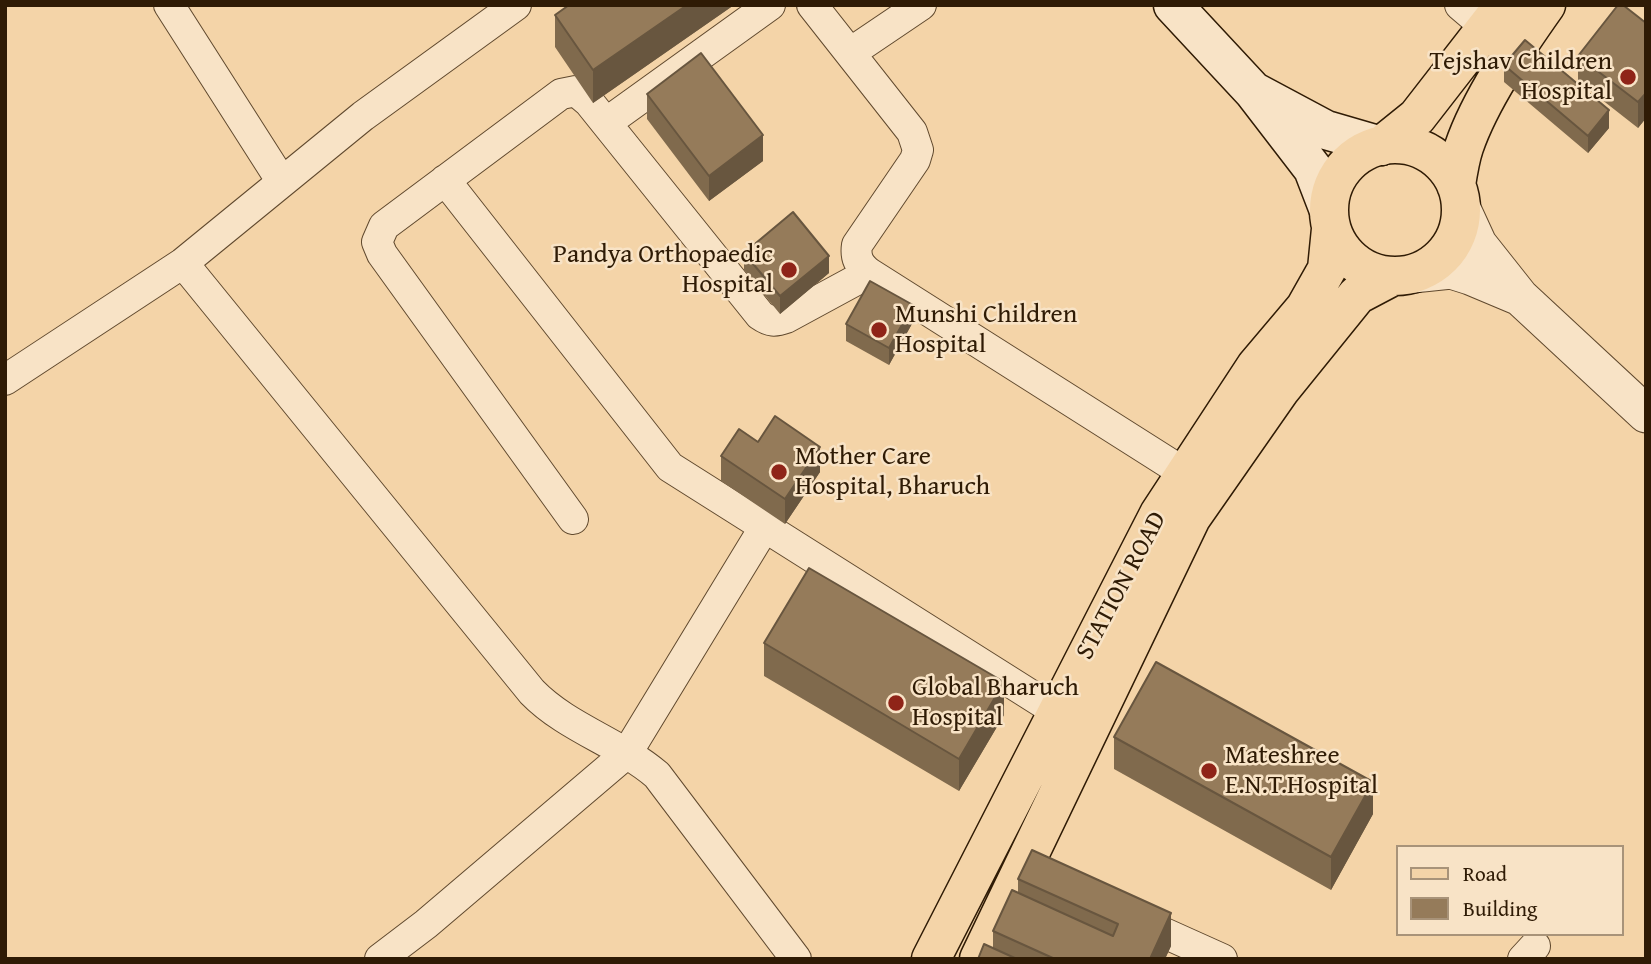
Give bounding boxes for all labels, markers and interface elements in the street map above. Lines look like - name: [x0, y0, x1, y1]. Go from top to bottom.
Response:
- place label: Tejshav Children Hospital: [1429, 46, 1612, 108]
- marker: Tejshav Children Hospital: [1618, 67, 1638, 87]
- place label: Pandya Orthopaedic Hospital: [553, 239, 773, 300]
- marker: Pandya Orthopaedic Hospital: [779, 260, 799, 280]
- place label: Munshi Children Hospital: [895, 299, 1077, 360]
- marker: Munshi Children Hospital: [869, 320, 889, 340]
- place label: Mother Care Hospital, Bharuch: [795, 441, 990, 503]
- marker: Mother Care Hospital, Bharuch: [769, 462, 789, 482]
- street label: STATION ROAD: [1070, 507, 1174, 665]
- place label: Global Bharuch Hospital: [912, 672, 1079, 734]
- marker: Global Bharuch Hospital: [886, 693, 906, 713]
- place label: Mateshree E.N.T.Hospital: [1225, 740, 1378, 802]
- marker: Mateshree E.N.T.Hospital: [1199, 761, 1219, 781]
- legend: [1396, 845, 1623, 936]
- text: Road: [1463, 858, 1507, 889]
- text: Building: [1463, 893, 1537, 924]

